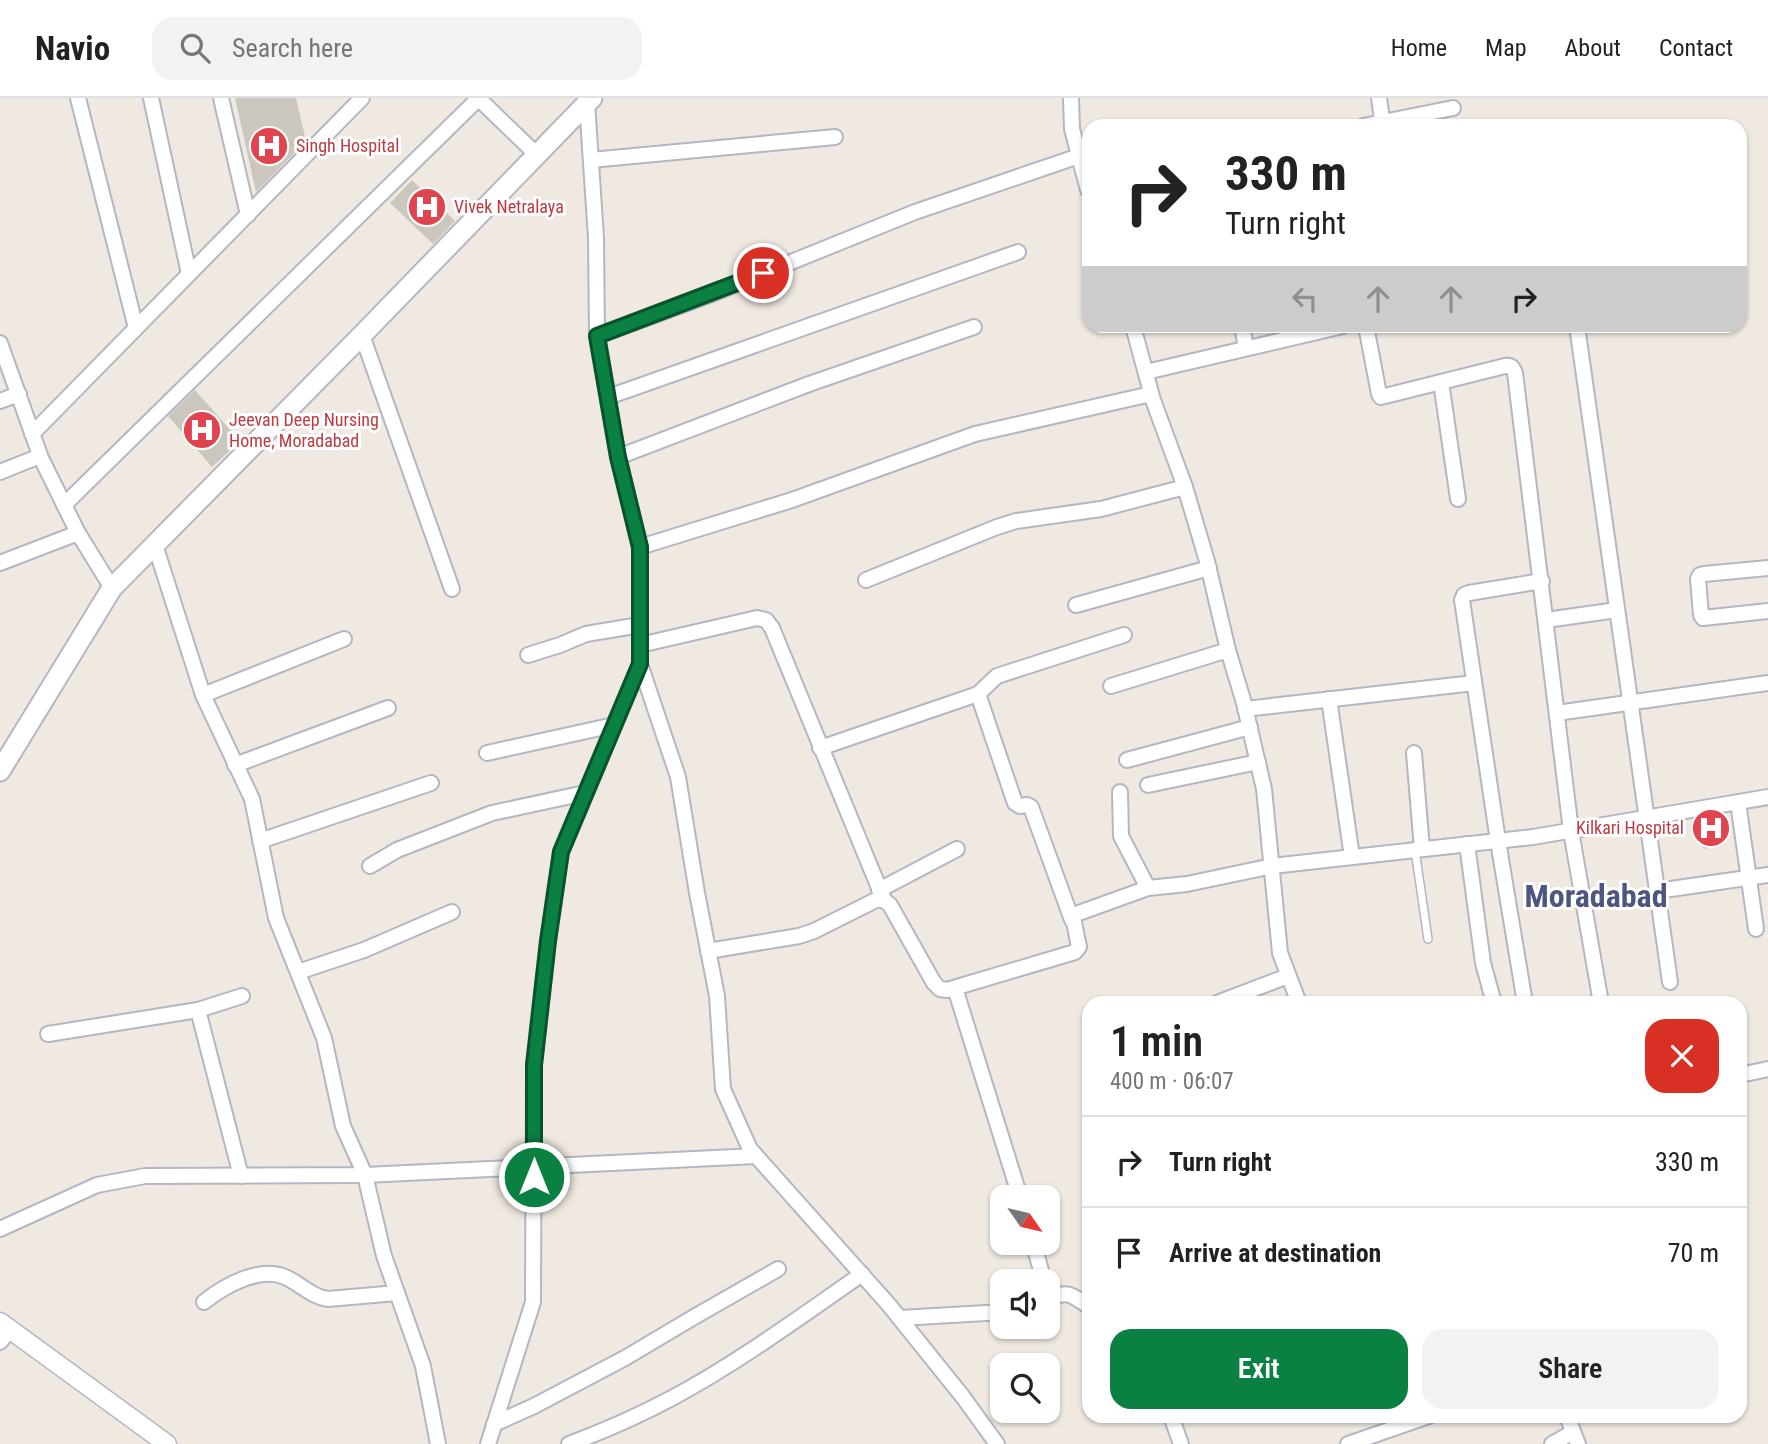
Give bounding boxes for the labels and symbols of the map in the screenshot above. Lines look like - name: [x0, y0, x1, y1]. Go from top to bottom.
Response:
- hospital icon: Singh Hospital: [248, 125, 290, 167]
- place label: Singh Hospital: [296, 135, 399, 156]
- hospital icon: Vivek Netralaya: [406, 186, 448, 228]
- place label: Vivek Netralaya: [454, 196, 564, 217]
- pin: [733, 243, 793, 303]
- hospital icon: Jeevan Deep Nursing Home, Moradabad: [181, 409, 223, 451]
- place label: Jeevan Deep Nursing Home, Moradabad: [229, 409, 379, 451]
- hospital icon: Kilkari Hospital: [1690, 807, 1732, 849]
- place label: Kilkari Hospital: [1576, 817, 1684, 838]
- district label: Moradabad: [1524, 877, 1668, 915]
- position arrow: [497, 1140, 571, 1214]
- north arrow: [990, 1185, 1060, 1255]

